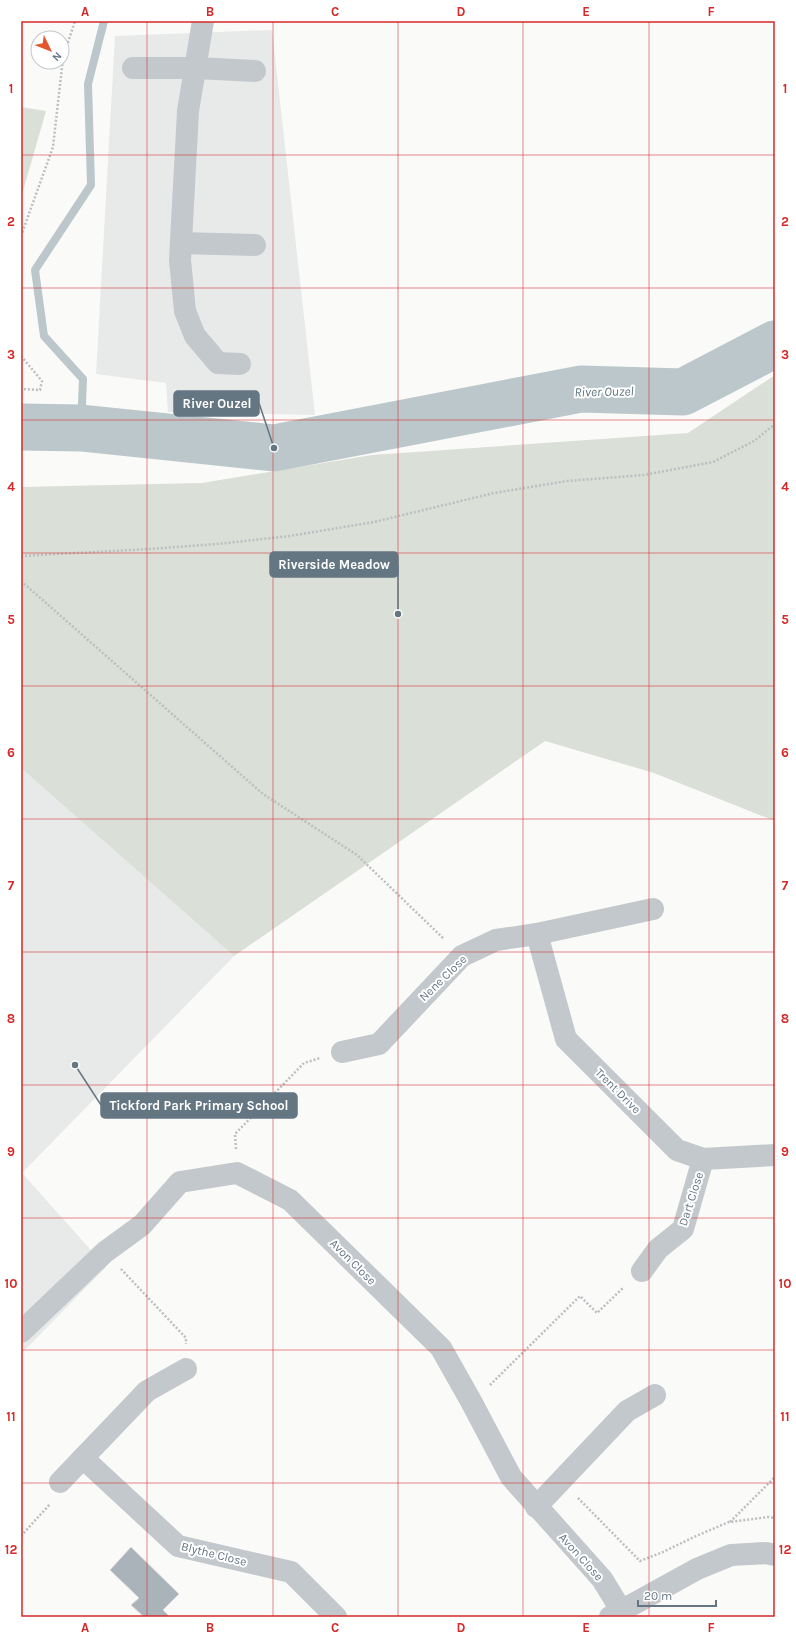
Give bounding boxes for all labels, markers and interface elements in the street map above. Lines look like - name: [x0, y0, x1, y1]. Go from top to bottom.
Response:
- text: A: [81, 4, 89, 19]
- text: B: [206, 4, 214, 19]
- text: C: [331, 4, 339, 19]
- text: D: [457, 4, 466, 19]
- text: E: [582, 4, 590, 19]
- text: F: [707, 4, 715, 19]
- north arrow: [30, 30, 70, 70]
- text: N: [50, 49, 64, 64]
- text: 1: [9, 81, 13, 96]
- text: 1: [783, 81, 787, 96]
- text: 2: [7, 214, 15, 229]
- text: 2: [781, 214, 789, 229]
- text: 3: [7, 347, 15, 362]
- text: 3: [781, 347, 789, 362]
- water label: River Ouzel: [574, 383, 634, 400]
- callout: River Ouzel: [174, 391, 259, 416]
- text: River Ouzel: [183, 396, 251, 411]
- text: 4: [7, 479, 15, 494]
- text: 4: [781, 479, 789, 494]
- callout: Riverside Meadow: [270, 552, 398, 577]
- text: Riverside Meadow: [278, 557, 390, 572]
- text: 5: [7, 612, 15, 627]
- text: 5: [781, 612, 789, 627]
- text: 6: [7, 745, 15, 760]
- text: 6: [781, 745, 789, 760]
- text: 7: [8, 878, 15, 893]
- text: 7: [782, 878, 789, 893]
- street label: Nene Close: [416, 952, 470, 1004]
- text: 8: [7, 1011, 15, 1026]
- text: 8: [781, 1011, 789, 1026]
- street label: Trent Drive: [592, 1065, 644, 1117]
- callout: Tickford Park Primary School: [101, 1093, 297, 1118]
- text: Tickford Park Primary School: [109, 1098, 289, 1113]
- text: 9: [7, 1144, 15, 1159]
- text: 9: [781, 1144, 789, 1159]
- street label: Dart Close: [676, 1170, 706, 1228]
- street label: Avon Close: [327, 1236, 379, 1288]
- text: 10: [5, 1276, 17, 1291]
- text: 10: [779, 1276, 791, 1291]
- text: 11: [6, 1409, 16, 1424]
- text: 11: [780, 1409, 790, 1424]
- street label: Avon Close: [556, 1530, 606, 1584]
- street label: Blythe Close: [180, 1539, 248, 1569]
- text: 12: [5, 1542, 17, 1557]
- text: 12: [779, 1542, 791, 1557]
- scale bar: [638, 1582, 716, 1608]
- text: 20 m: [644, 1589, 672, 1603]
- text: A: [81, 1620, 89, 1635]
- text: B: [206, 1620, 214, 1635]
- text: C: [331, 1620, 339, 1635]
- text: D: [457, 1620, 466, 1635]
- text: E: [582, 1620, 590, 1635]
- text: F: [707, 1620, 715, 1635]

